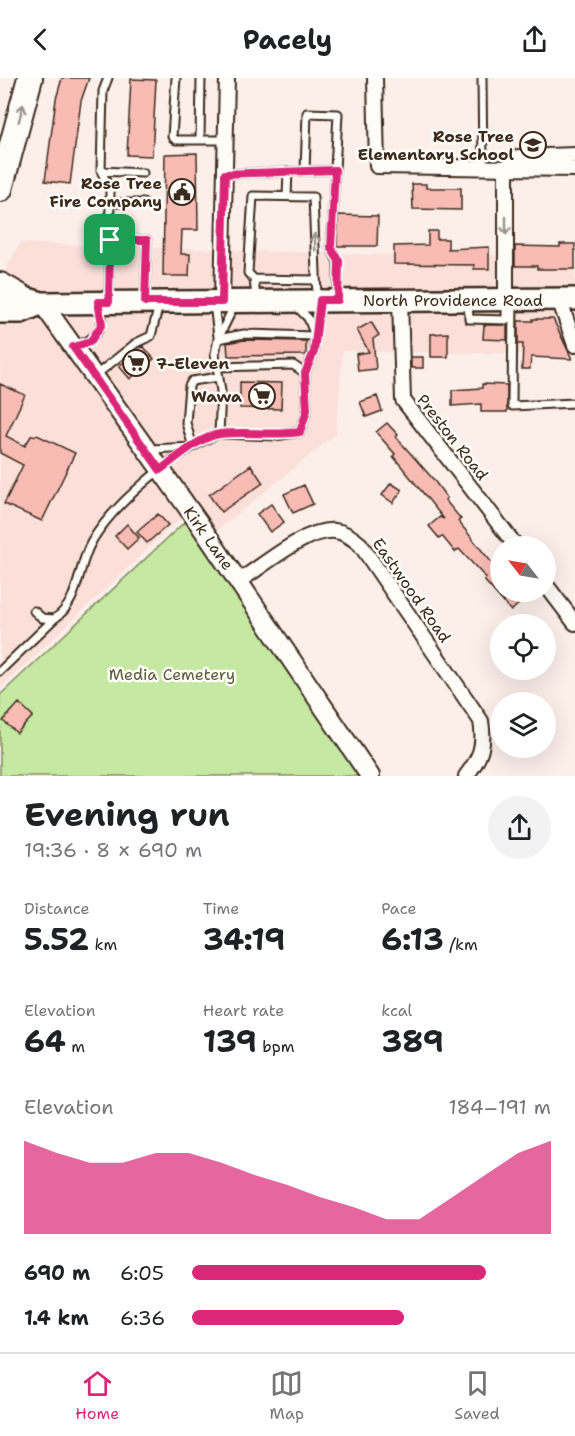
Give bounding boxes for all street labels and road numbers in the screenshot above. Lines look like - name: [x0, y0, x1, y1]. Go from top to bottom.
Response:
- street label: North Providence Road: [363, 290, 543, 311]
- street label: Preston Road: [412, 390, 493, 485]
- street label: Kirk Lane: [179, 502, 238, 574]
- street label: Eastwood Road: [368, 534, 455, 647]

